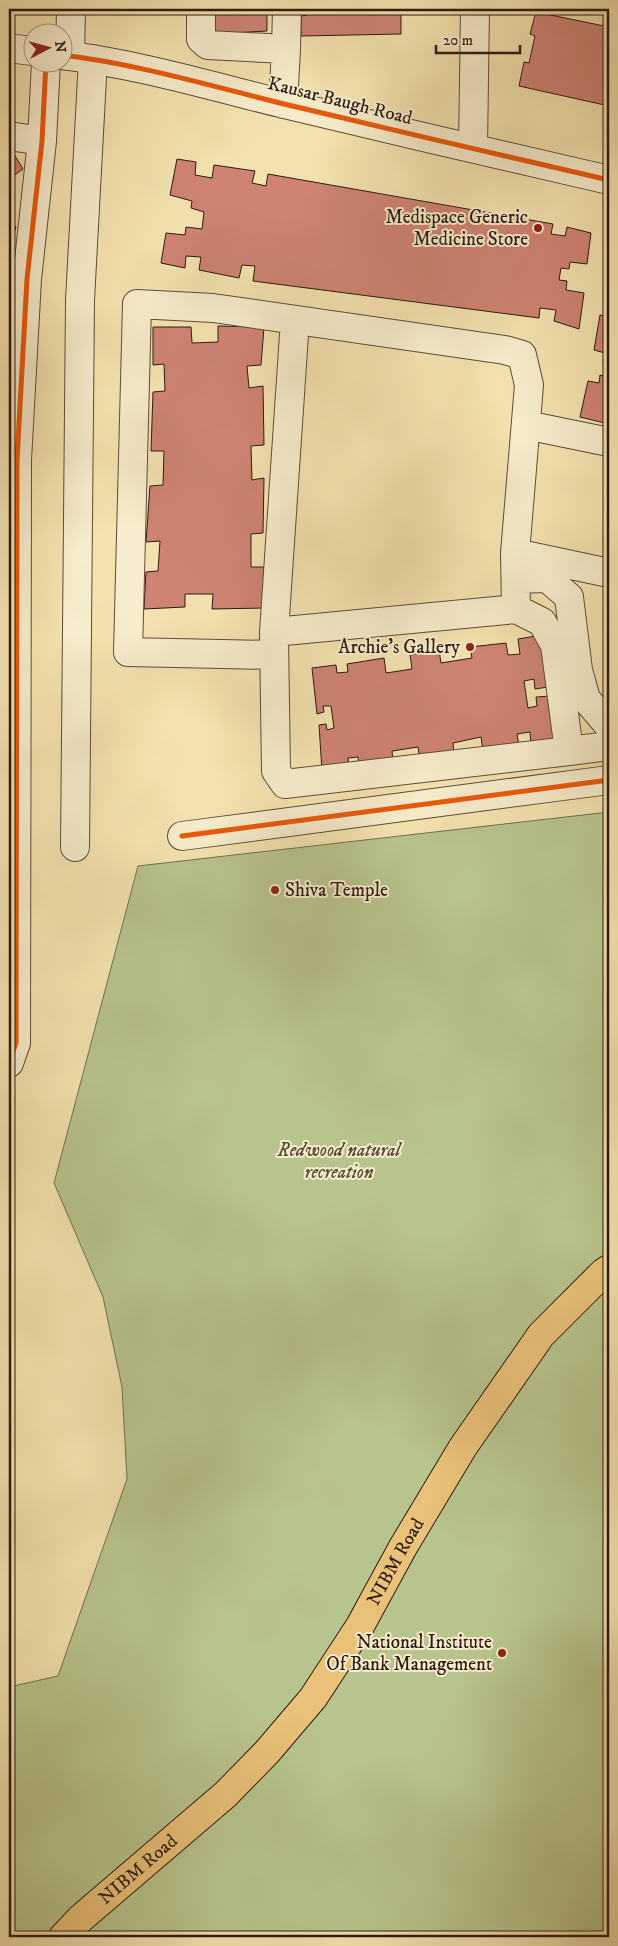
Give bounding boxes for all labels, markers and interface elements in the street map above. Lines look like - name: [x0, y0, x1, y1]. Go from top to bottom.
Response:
- north arrow: [22, 22, 72, 72]
- scale bar: [436, 22, 519, 54]
- text: 20 m: [443, 31, 473, 50]
- text: N: [50, 40, 70, 54]
- street label: Kausar Baugh Road: [265, 72, 415, 130]
- place label: Medispace Generic Medicine Store: [386, 206, 528, 251]
- marker: Medispace Generic Medicine Store: [532, 222, 544, 234]
- place label: Archie's Gallery: [338, 636, 461, 659]
- marker: Archie's Gallery: [464, 641, 476, 653]
- place label: Shiva Temple: [285, 879, 388, 902]
- marker: Shiva Temple: [269, 884, 281, 896]
- park label: Redwood natural recreation: [277, 1139, 403, 1184]
- street label: NIBM Road: [362, 1514, 429, 1609]
- place label: National Institute Of Bank Management: [326, 1631, 492, 1676]
- marker: National Institute Of Bank Management: [496, 1647, 508, 1659]
- street label: NIBM Road: [94, 1829, 182, 1909]

